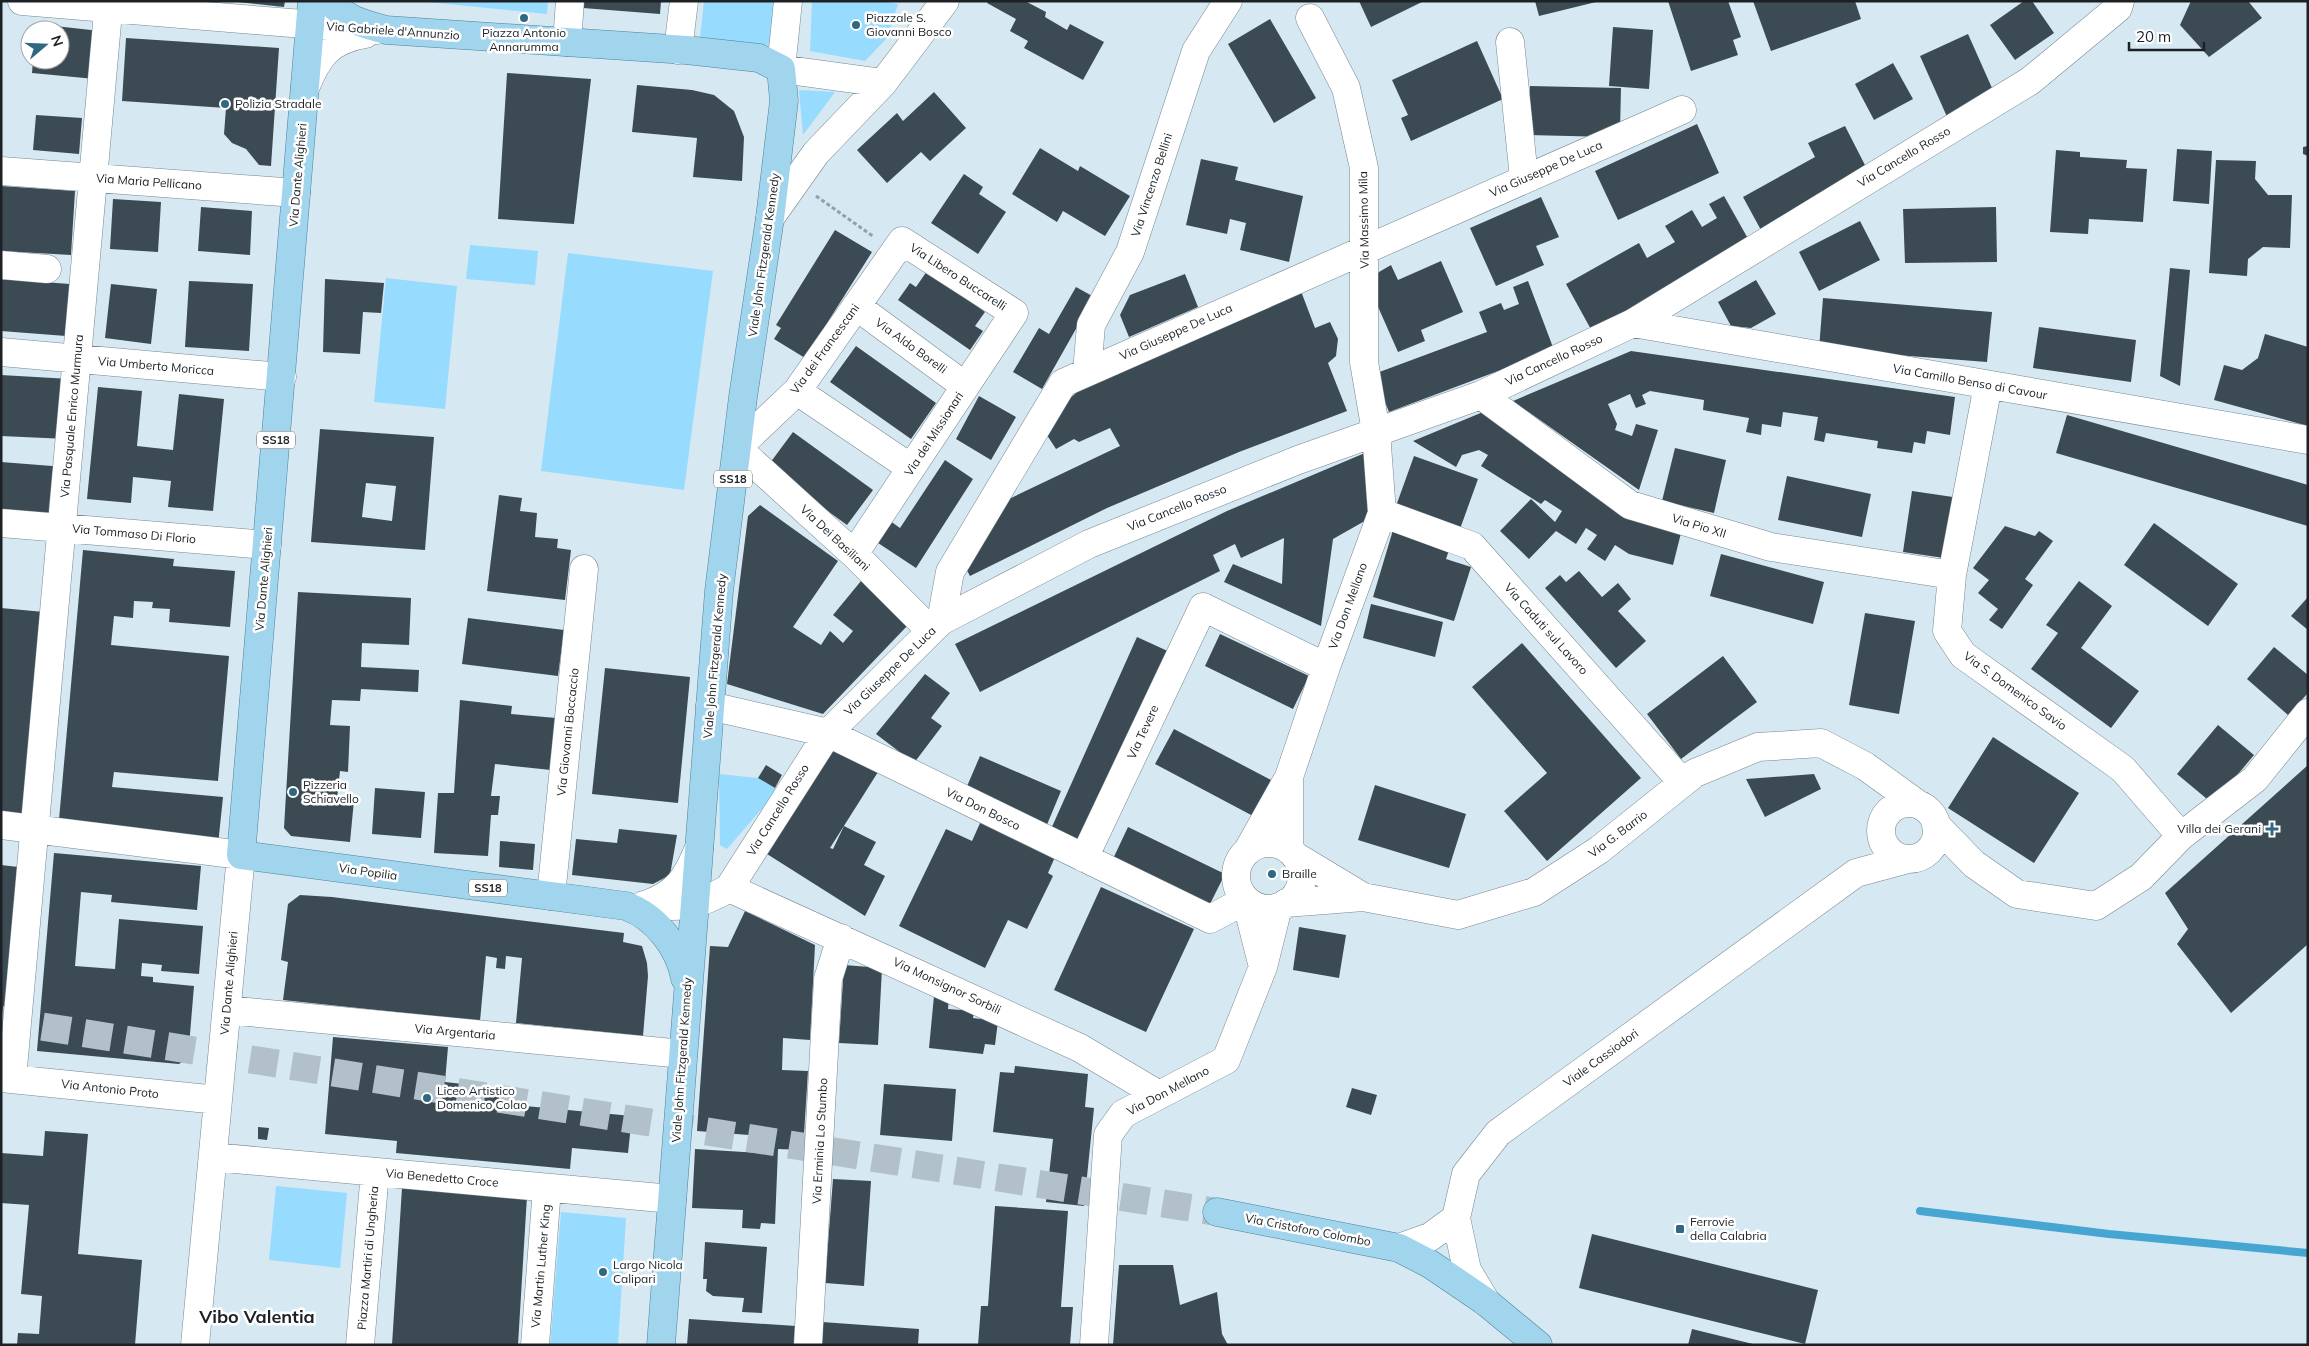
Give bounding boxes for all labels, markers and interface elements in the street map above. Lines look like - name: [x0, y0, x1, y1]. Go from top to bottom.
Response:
- place label: Piazzale S. Giovanni Bosco: [866, 10, 952, 39]
- marker: Piazza Antonio Annarumma: [518, 12, 530, 24]
- street label: Via Gabriele d'Annunzio: [326, 18, 460, 43]
- marker: Piazzale S. Giovanni Bosco: [850, 19, 862, 31]
- north arrow: [20, 20, 70, 70]
- scale bar: [2129, 20, 2204, 52]
- place label: Piazza Antonio Annarumma: [482, 25, 566, 54]
- text: 20 m: [2136, 27, 2171, 46]
- text: N: [47, 33, 68, 49]
- place label: Polizia Stradale: [235, 96, 321, 111]
- marker: Polizia Stradale: [219, 98, 231, 110]
- street label: Via Dante Alighieri: [285, 122, 310, 227]
- street label: Via Cancello Rosso: [1855, 123, 1953, 190]
- street label: Via Vincenzo Bellini: [1128, 131, 1175, 239]
- street label: Via Giuseppe De Luca: [1487, 137, 1604, 200]
- street label: Via Maria Pellicano: [96, 170, 203, 193]
- street label: Viale John Fitzgerald Kennedy: [745, 171, 783, 338]
- street label: Via Massimo Mila: [1355, 171, 1372, 269]
- street label: Via Libero Buccarelli: [907, 240, 1010, 314]
- street label: Via Giuseppe De Luca: [1117, 300, 1234, 363]
- street label: Via dei Francescani: [787, 301, 862, 397]
- street label: Via Aldo Borelli: [873, 315, 950, 377]
- street label: Via Cancello Rosso: [1503, 330, 1605, 389]
- street label: Via Pasquale Enrico Murmura: [57, 334, 86, 498]
- street label: Via Umberto Moricca: [97, 353, 215, 378]
- street label: Via Camillo Benso di Cavour: [1892, 361, 2049, 403]
- street label: Via dei Missionari: [901, 389, 966, 479]
- road number: SS18: [257, 432, 295, 448]
- road number: SS18: [714, 470, 752, 488]
- street label: Via Cancello Rosso: [1125, 481, 1229, 534]
- street label: Via Dei Basiliani: [797, 501, 873, 574]
- street label: Via Pio XII: [1670, 510, 1728, 541]
- street label: Via Tommaso Di Florio: [71, 521, 197, 546]
- street label: Via Dante Alighieri: [251, 526, 276, 631]
- street label: Via Don Mellano: [1325, 560, 1370, 651]
- street label: Viale John Fitzgerald Kennedy: [700, 572, 729, 739]
- street label: Via Caduti sul Lavoro: [1501, 580, 1591, 678]
- street label: Via Giuseppe De Luca: [841, 623, 939, 718]
- street label: Via S. Domenico Savio: [1961, 648, 2070, 733]
- street label: Via Giovanni Boccaccio: [553, 667, 582, 797]
- street label: Via Tevere: [1124, 702, 1162, 761]
- street label: Via Cancello Rosso: [743, 761, 812, 859]
- place label: Pizzeria Schiavello: [303, 777, 359, 806]
- street label: Via Don Bosco: [943, 784, 1023, 833]
- marker: Pizzeria Schiavello: [287, 786, 299, 798]
- street label: Via G. Barrio: [1585, 806, 1650, 861]
- place label: Villa dei Gerani: [2177, 821, 2261, 836]
- marker: Villa dei Gerani: [2265, 822, 2279, 836]
- street label: Via Popilia: [338, 860, 398, 883]
- place label: Braille: [1282, 866, 1317, 881]
- marker: Braille: [1266, 868, 1278, 880]
- road number: SS18: [469, 880, 507, 896]
- street label: Via Dante Alighieri: [216, 930, 241, 1035]
- street label: Via Monsignor Sorbili: [891, 954, 1004, 1017]
- street label: Viale John Fitzgerald Kennedy: [668, 976, 695, 1143]
- street label: Via Argentaria: [414, 1020, 496, 1043]
- street label: Viale Cassiodori: [1560, 1025, 1641, 1090]
- street label: Via Don Mellano: [1124, 1062, 1212, 1119]
- street label: Via Antonio Proto: [61, 1076, 160, 1101]
- street label: Via Erminia Lo Stumbo: [809, 1077, 830, 1204]
- place label: Liceo Artistico Domenico Colao: [437, 1083, 527, 1112]
- marker: Liceo Artistico Domenico Colao: [421, 1092, 433, 1104]
- street label: Via Benedetto Croce: [385, 1165, 499, 1190]
- street label: Piazza Martiri di Ungheria: [354, 1185, 381, 1331]
- street label: Via Martin Luther King: [528, 1203, 553, 1329]
- street label: Via Cristoforo Colombo: [1244, 1210, 1372, 1249]
- place label: Ferrovie della Calabria: [1690, 1214, 1767, 1243]
- marker: Ferrovie della Calabria: [1674, 1223, 1686, 1235]
- place label: Largo Nicola Calipari: [613, 1257, 683, 1286]
- marker: Largo Nicola Calipari: [597, 1266, 609, 1278]
- district label: Vibo Valentia: [198, 1305, 315, 1328]

